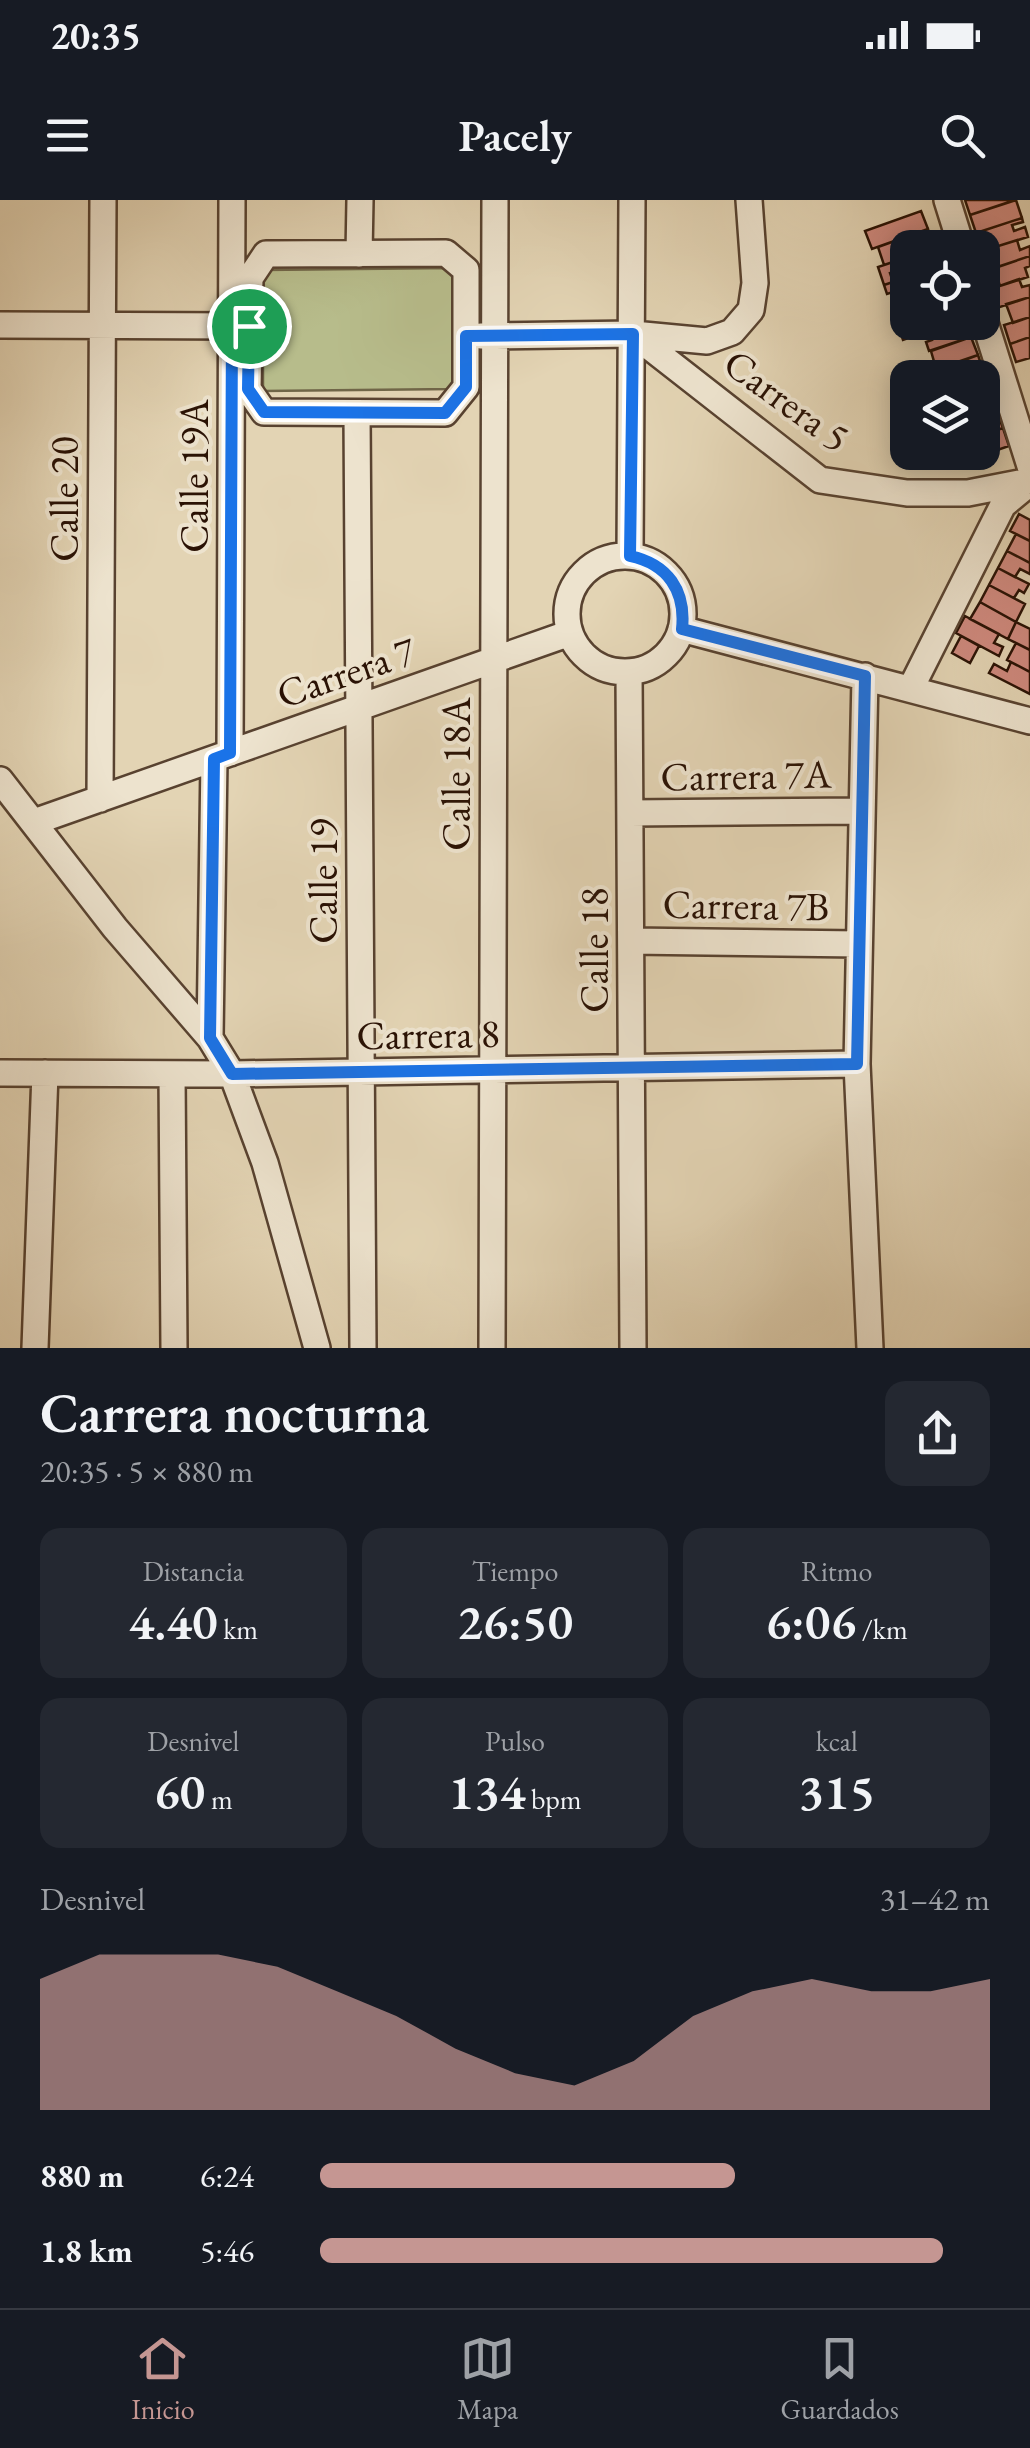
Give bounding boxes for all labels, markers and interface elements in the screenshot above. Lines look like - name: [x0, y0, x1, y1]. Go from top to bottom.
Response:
- text: 20:35: [50, 11, 141, 60]
- text: Pacely: [458, 106, 572, 164]
- icon: menu: [40, 108, 95, 163]
- icon: search: [935, 108, 990, 163]
- map controls: [890, 230, 1000, 470]
- button: locate: [890, 230, 1000, 340]
- pin: [207, 284, 292, 369]
- icon: arrive: [222, 299, 277, 354]
- street label: Carrera 5: [714, 337, 860, 463]
- button: layers: [890, 360, 1000, 470]
- street label: Calle 19A: [168, 399, 220, 553]
- street label: Calle 20: [38, 436, 90, 562]
- street label: Carrera 7: [270, 624, 423, 720]
- street label: Calle 18A: [430, 697, 482, 851]
- street label: Carrera 7A: [660, 748, 832, 802]
- street label: Calle 19: [297, 818, 349, 944]
- street label: Carrera 7B: [662, 878, 830, 932]
- street label: Calle 18: [568, 887, 620, 1013]
- street label: Carrera 8: [356, 1007, 500, 1061]
- text: Carrera nocturna: [40, 1377, 429, 1448]
- button: share: [885, 1381, 990, 1486]
- text: 20:35 · 5 × 880 m: [40, 1450, 253, 1492]
- text: Distancia: [143, 1553, 244, 1589]
- text: Tiempo: [472, 1553, 558, 1589]
- text: Ritmo: [801, 1553, 872, 1589]
- text: 4.40: [129, 1589, 218, 1654]
- text: 26:50: [457, 1589, 573, 1654]
- text: 6:06: [766, 1589, 856, 1654]
- text: km: [218, 1611, 258, 1647]
- text: /km: [856, 1611, 908, 1647]
- text: Desnivel: [147, 1723, 239, 1759]
- text: Pulso: [485, 1723, 545, 1759]
- text: kcal: [816, 1723, 858, 1759]
- text: 60: [154, 1759, 205, 1824]
- text: 134: [448, 1759, 525, 1824]
- text: 315: [798, 1759, 875, 1824]
- text: m: [205, 1781, 233, 1817]
- text: bpm: [525, 1781, 582, 1817]
- text: Desnivel: [40, 1878, 145, 1920]
- text: 31–42 m: [880, 1878, 990, 1920]
- text: 880 m: [40, 2155, 124, 2197]
- text: 6:24: [200, 2155, 254, 2197]
- text: 1.8 km: [40, 2230, 133, 2272]
- text: 5:46: [200, 2230, 254, 2272]
- tab: Inicio: [131, 2331, 195, 2427]
- tab: Mapa: [457, 2331, 518, 2427]
- tab: Guardados: [781, 2331, 899, 2427]

